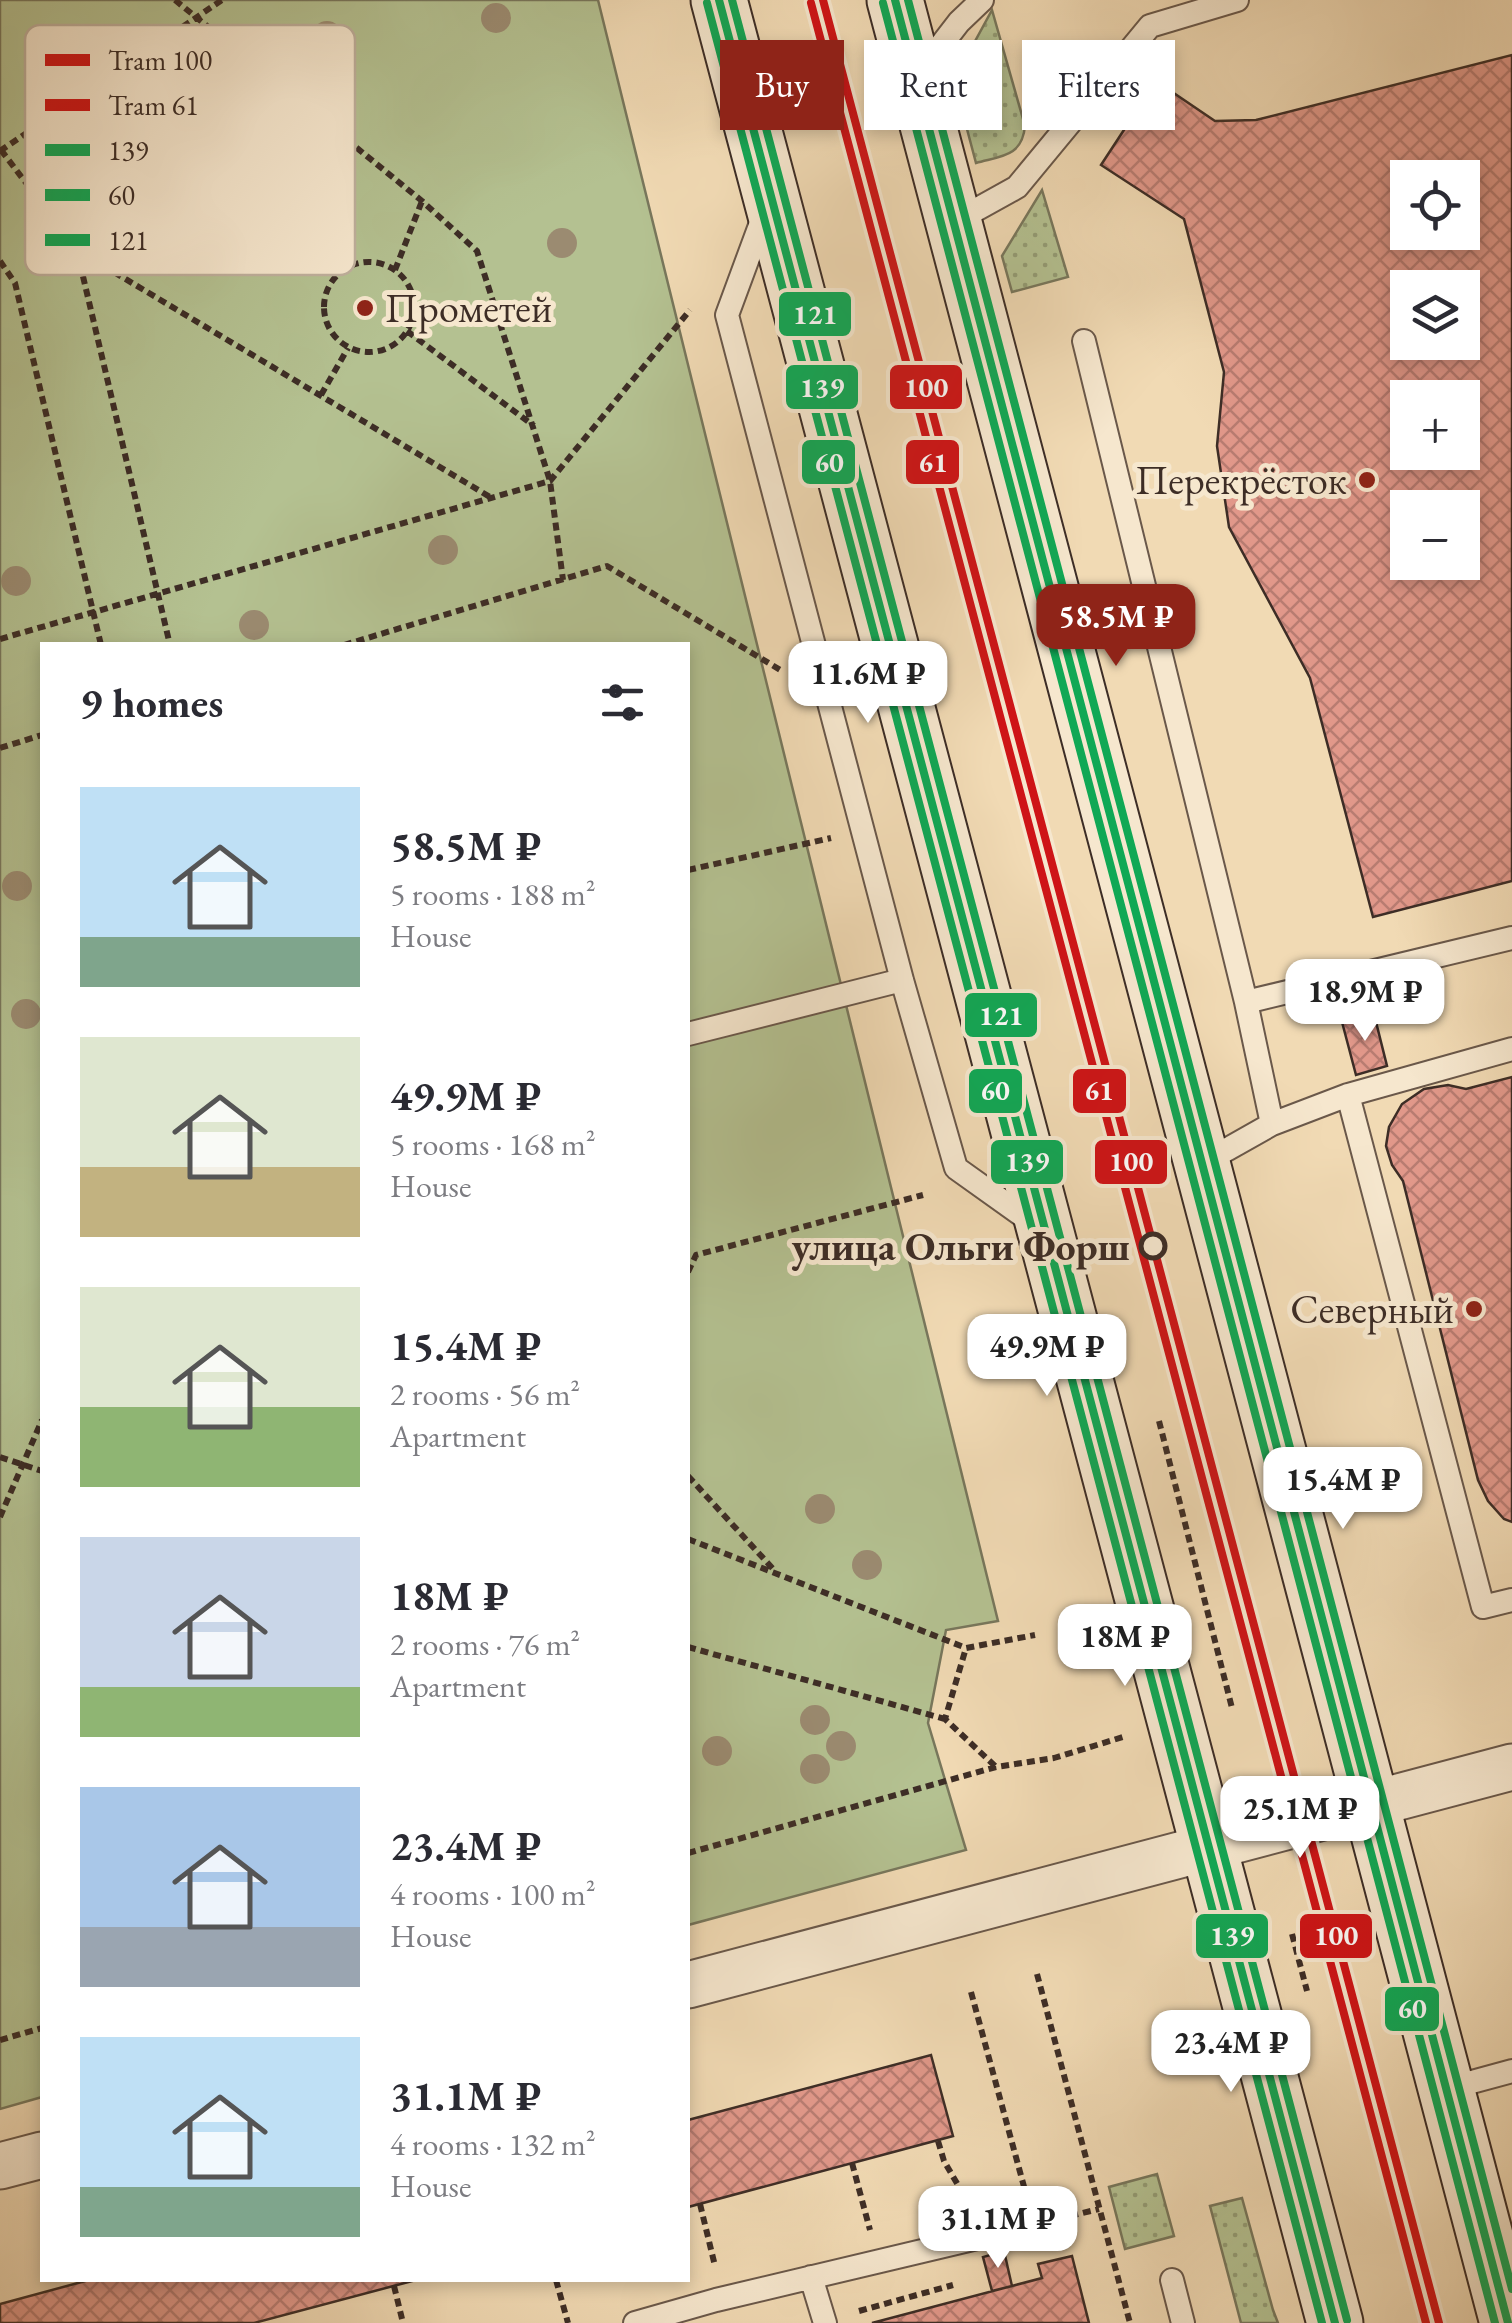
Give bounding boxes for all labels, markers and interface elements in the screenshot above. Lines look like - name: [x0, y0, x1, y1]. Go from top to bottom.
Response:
- legend: [25, 25, 355, 275]
- chip: Buy: [720, 40, 844, 130]
- chip: Rent: [864, 40, 1002, 130]
- chip: Filters: [1022, 40, 1175, 130]
- text: Tram 100: [108, 42, 212, 78]
- text: Tram 61: [108, 87, 199, 123]
- text: 139: [108, 132, 148, 168]
- map controls: [1390, 160, 1480, 580]
- button: locate: [1390, 160, 1480, 250]
- text: 60: [108, 177, 135, 213]
- text: 121: [108, 222, 148, 258]
- button: layers: [1390, 270, 1480, 360]
- place label: Прометей: [385, 282, 552, 334]
- line badge: 121: [777, 290, 853, 338]
- text: 121: [793, 296, 837, 332]
- marker: Прометей: [354, 297, 376, 319]
- line badge: 139: [784, 363, 860, 411]
- line badge: 100: [888, 363, 964, 411]
- text: 139: [800, 369, 844, 405]
- text: 100: [904, 369, 948, 405]
- button: +: [1390, 380, 1480, 470]
- line badge: 60: [800, 438, 857, 486]
- line badge: 61: [904, 438, 961, 486]
- text: 60: [814, 444, 844, 480]
- text: 61: [918, 444, 948, 480]
- place label: Перекрёсток: [1135, 454, 1347, 506]
- marker: Перекрёсток: [1356, 469, 1378, 491]
- button: −: [1390, 490, 1480, 580]
- pin: 58.5M ₽: [1024, 584, 1208, 669]
- text: 58.5M ₽: [1058, 595, 1174, 637]
- pin: 11.6M ₽: [776, 641, 960, 726]
- text: 11.6M ₽: [810, 652, 926, 694]
- text: 9 homes: [80, 675, 223, 730]
- icon: filters: [595, 675, 650, 730]
- text: 58.5M ₽: [390, 818, 541, 873]
- icon: home: [160, 827, 280, 947]
- text: 5 rooms · 188 m²: [390, 873, 596, 915]
- text: House: [390, 915, 471, 957]
- pin: 18.9M ₽: [1273, 959, 1457, 1044]
- text: 18.9M ₽: [1307, 970, 1423, 1012]
- line badge: 121: [963, 991, 1039, 1039]
- text: 121: [979, 997, 1023, 1033]
- line badge: 60: [967, 1067, 1024, 1115]
- line badge: 61: [1071, 1067, 1128, 1115]
- text: 49.9M ₽: [390, 1068, 541, 1123]
- text: 60: [980, 1072, 1010, 1108]
- text: 61: [1084, 1072, 1114, 1108]
- icon: home: [160, 1077, 280, 1197]
- text: 5 rooms · 168 m²: [390, 1123, 596, 1165]
- line badge: 139: [989, 1138, 1065, 1186]
- line badge: 100: [1093, 1138, 1169, 1186]
- text: 139: [1005, 1143, 1049, 1179]
- text: 100: [1109, 1143, 1153, 1179]
- text: House: [390, 1165, 471, 1207]
- place label: улица Ольги Форш: [792, 1220, 1130, 1272]
- marker: улица Ольги Форш: [1140, 1233, 1166, 1259]
- place label: Северный: [1290, 1283, 1454, 1335]
- marker: Северный: [1463, 1298, 1485, 1320]
- pin: 49.9M ₽: [955, 1314, 1139, 1399]
- text: 15.4M ₽: [390, 1318, 541, 1373]
- text: 49.9M ₽: [989, 1325, 1105, 1367]
- icon: home: [160, 1327, 280, 1447]
- text: 2 rooms · 56 m²: [390, 1373, 580, 1415]
- text: Apartment: [390, 1415, 526, 1457]
- pin: 15.4M ₽: [1251, 1447, 1435, 1532]
- text: 15.4M ₽: [1285, 1458, 1401, 1500]
- text: 18M ₽: [390, 1568, 509, 1623]
- icon: home: [160, 1577, 280, 1697]
- pin: 18M ₽: [1055, 1604, 1195, 1689]
- text: 18M ₽: [1080, 1615, 1170, 1657]
- text: 2 rooms · 76 m²: [390, 1623, 580, 1665]
- text: Apartment: [390, 1665, 526, 1707]
- pin: 25.1M ₽: [1208, 1776, 1392, 1861]
- text: 25.1M ₽: [1242, 1787, 1358, 1829]
- text: 23.4M ₽: [390, 1818, 541, 1873]
- icon: home: [160, 1827, 280, 1947]
- text: 4 rooms · 100 m²: [390, 1873, 596, 1915]
- line badge: 139: [1194, 1912, 1270, 1960]
- line badge: 100: [1298, 1912, 1374, 1960]
- text: House: [390, 1915, 471, 1957]
- text: 139: [1210, 1917, 1254, 1953]
- text: 100: [1314, 1917, 1358, 1953]
- line badge: 60: [1383, 1985, 1441, 2033]
- text: 60: [1397, 1990, 1427, 2026]
- pin: 23.4M ₽: [1139, 2010, 1323, 2095]
- text: 23.4M ₽: [1173, 2021, 1289, 2063]
- text: 31.1M ₽: [390, 2068, 541, 2123]
- icon: home: [160, 2077, 280, 2197]
- text: 4 rooms · 132 m²: [390, 2123, 596, 2165]
- text: House: [390, 2165, 471, 2207]
- pin: 31.1M ₽: [906, 2186, 1090, 2271]
- text: 31.1M ₽: [940, 2197, 1056, 2239]

